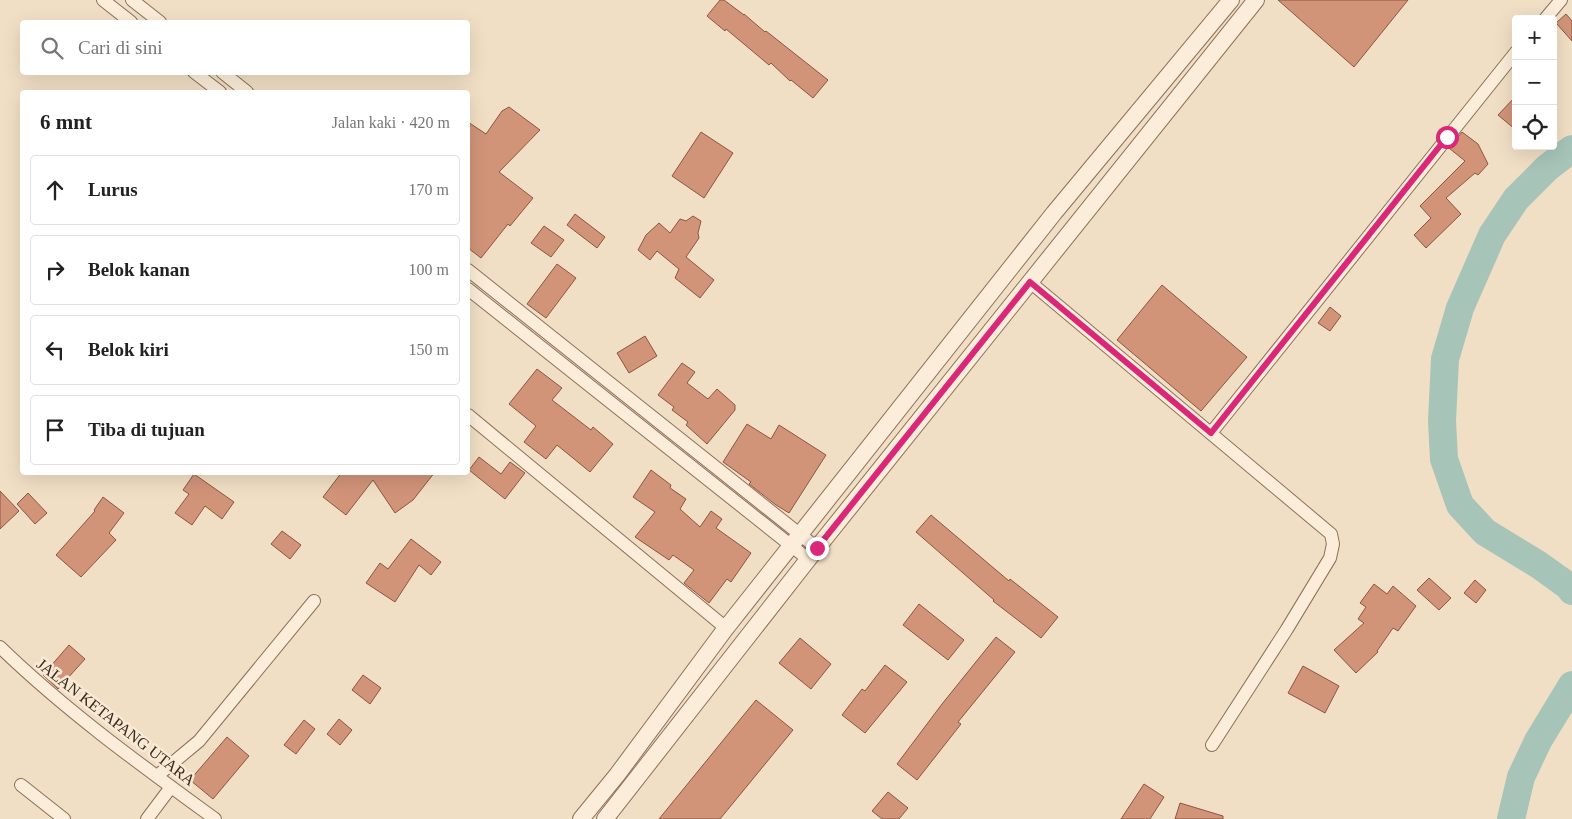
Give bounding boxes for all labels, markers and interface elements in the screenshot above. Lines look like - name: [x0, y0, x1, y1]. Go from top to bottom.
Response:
- map controls: [1512, 15, 1557, 150]
- button: +: [1512, 15, 1557, 60]
- search box: [20, 20, 470, 75]
- icon: search: [38, 34, 66, 62]
- text: Cari di sini: [78, 37, 162, 58]
- button: −: [1512, 60, 1557, 105]
- button: locate: [1512, 105, 1557, 150]
- text: 6 mnt: [40, 110, 92, 134]
- text: Jalan kaki · 420 m: [332, 114, 450, 131]
- route start: [1436, 126, 1459, 149]
- icon: ahead: [41, 176, 69, 204]
- text: Lurus: [88, 179, 138, 200]
- text: 170 m: [409, 181, 449, 198]
- icon: right: [41, 256, 69, 284]
- text: Belok kanan: [88, 259, 190, 280]
- text: 100 m: [409, 261, 449, 278]
- icon: left: [41, 336, 69, 364]
- text: Belok kiri: [88, 339, 169, 360]
- text: 150 m: [409, 341, 449, 358]
- icon: arrive: [41, 416, 69, 444]
- text: Tiba di tujuan: [88, 419, 205, 440]
- route end: [806, 537, 829, 560]
- street label: JALAN KETAPANG UTARA: [34, 655, 199, 789]

